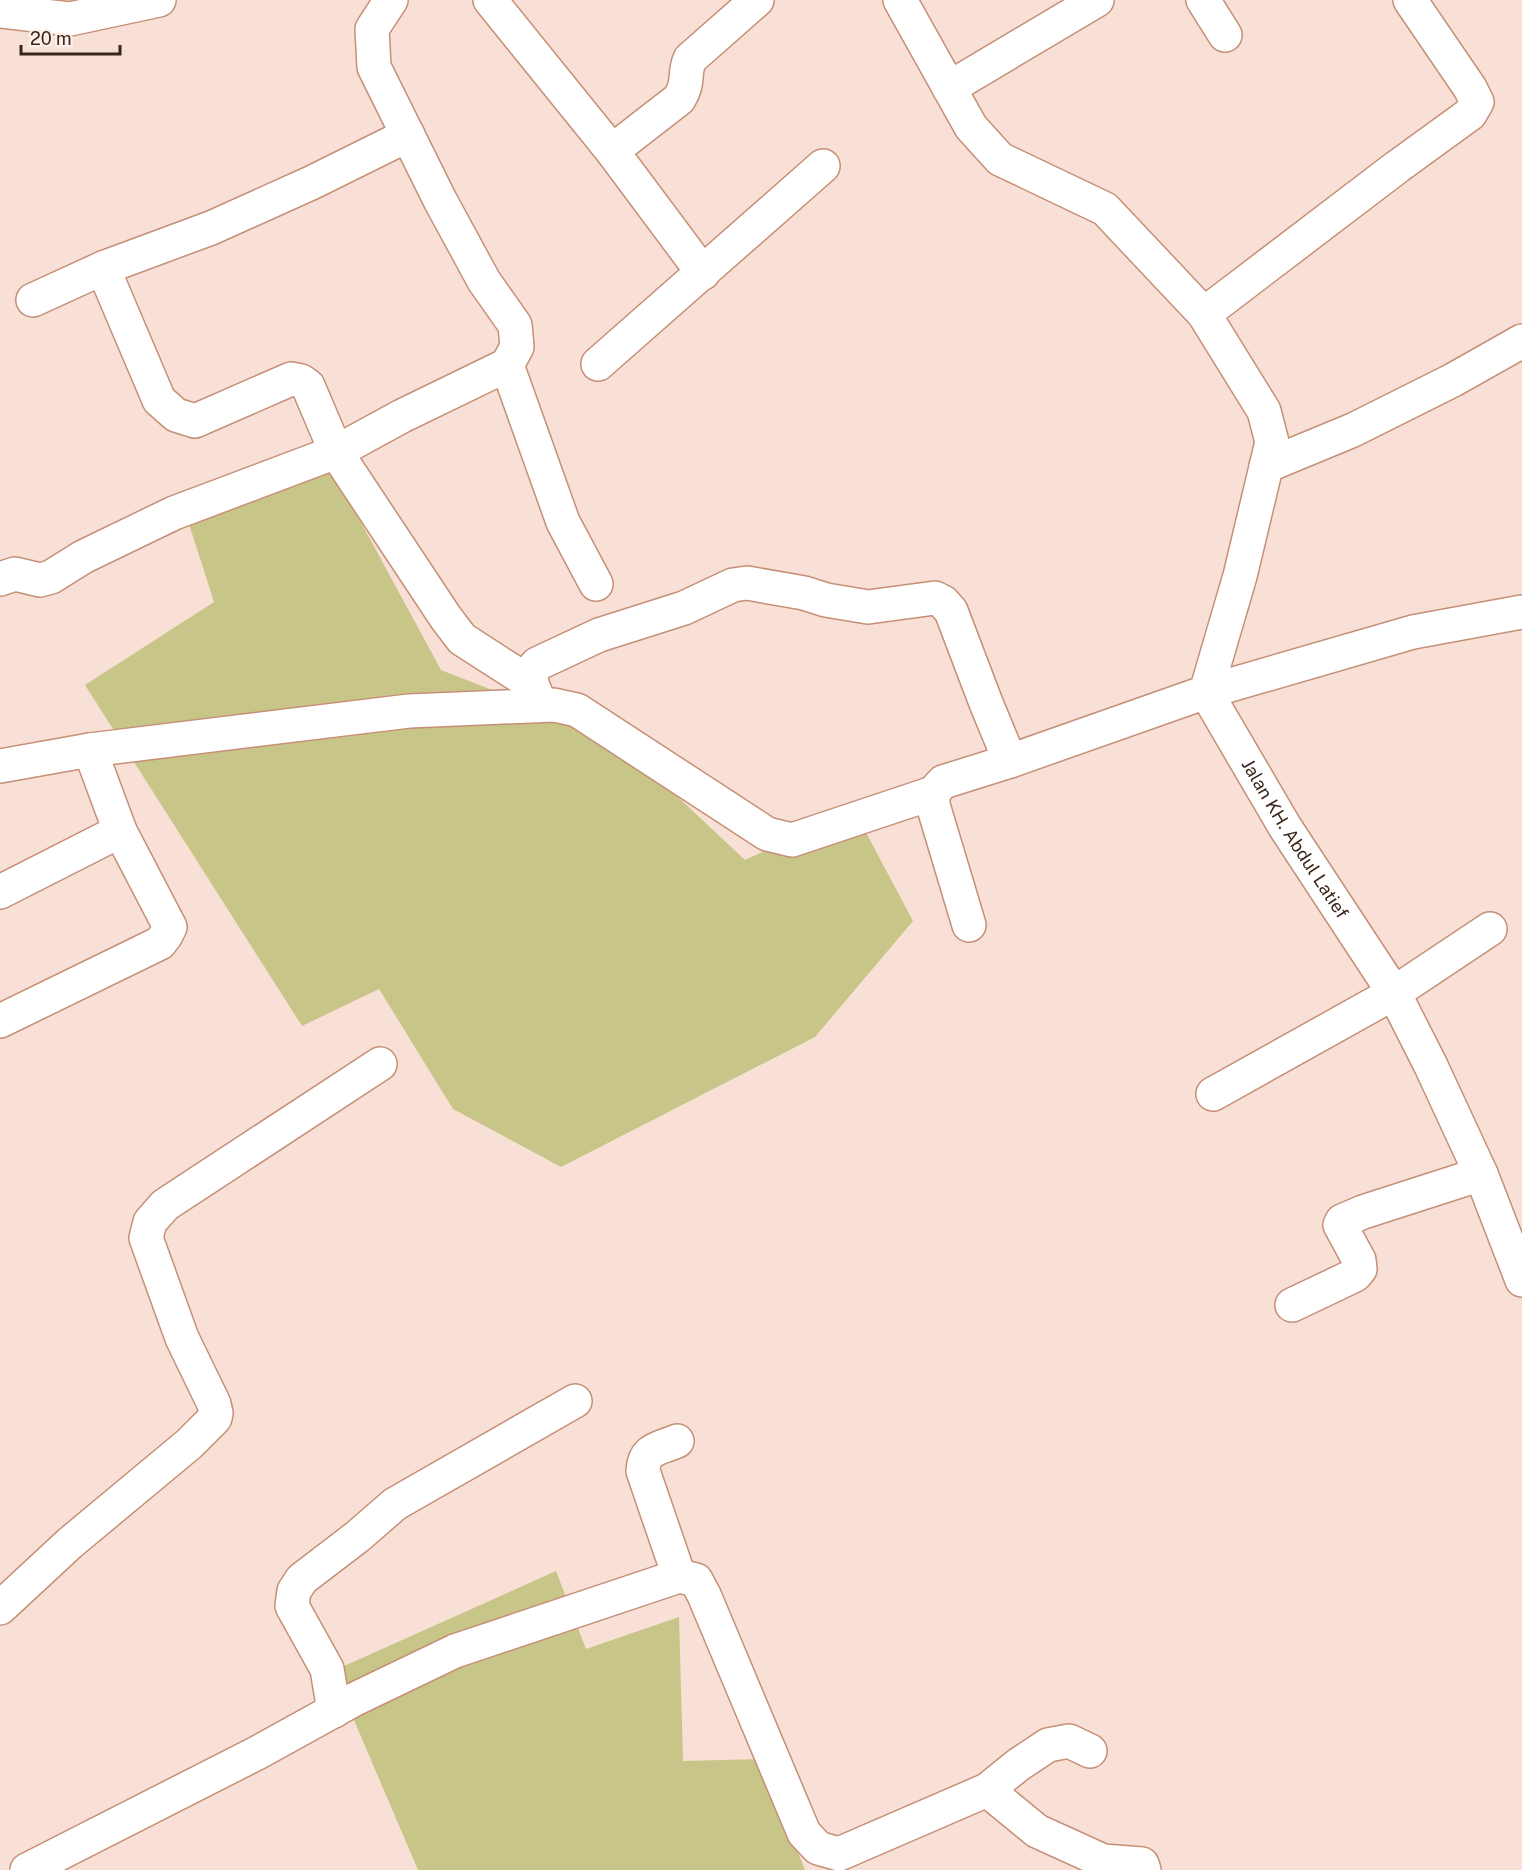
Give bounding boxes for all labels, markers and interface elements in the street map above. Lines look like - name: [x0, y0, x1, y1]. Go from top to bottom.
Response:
- scale bar: [21, 18, 120, 56]
- text: 20 m: [30, 28, 72, 49]
- street label: Jalan KH. Abdul Latief: [1238, 755, 1353, 922]

